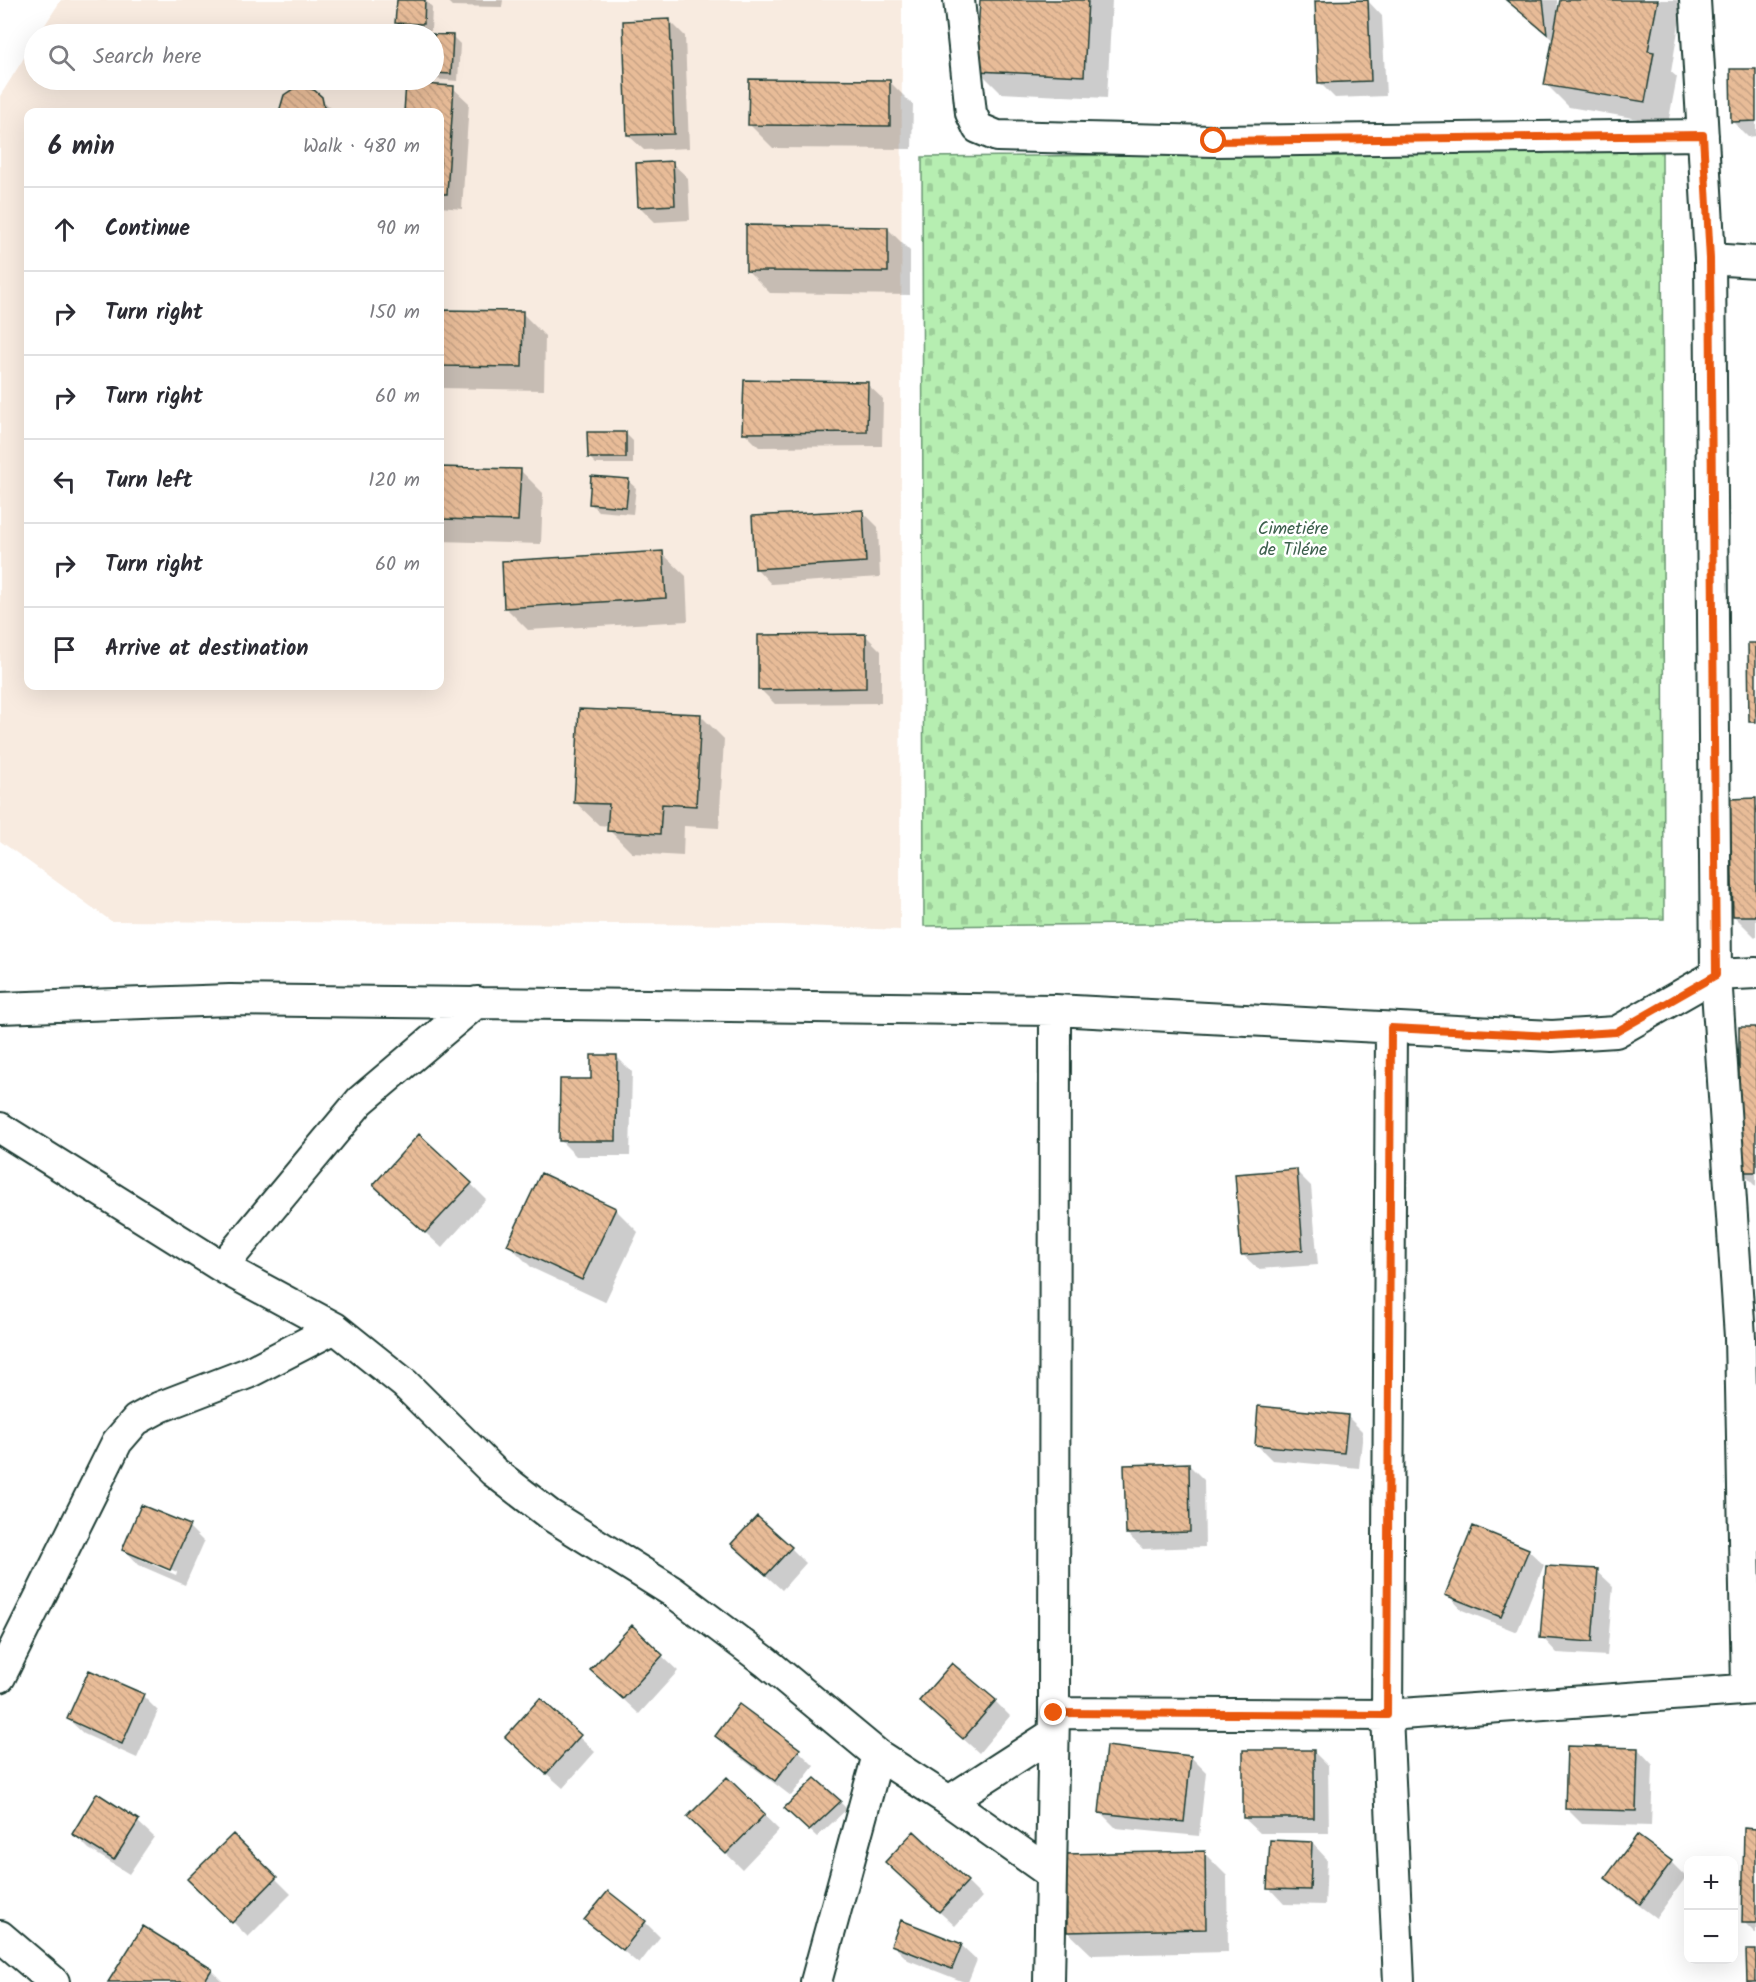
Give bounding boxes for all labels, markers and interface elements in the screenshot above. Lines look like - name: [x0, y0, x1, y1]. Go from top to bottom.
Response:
- search box: [24, 24, 444, 90]
- text: Search here: [93, 40, 201, 75]
- icon: search: [45, 41, 78, 74]
- text: 6 min: [48, 126, 115, 168]
- route start: [1200, 127, 1226, 153]
- text: Walk · 480 m: [303, 131, 420, 163]
- text: Continue: [105, 212, 190, 247]
- icon: ahead: [48, 213, 81, 246]
- text: 90 m: [376, 213, 420, 245]
- text: Turn right: [105, 296, 203, 331]
- icon: right: [48, 297, 81, 330]
- text: 150 m: [369, 297, 420, 329]
- text: Turn right: [105, 380, 203, 415]
- icon: right: [48, 381, 81, 414]
- text: 60 m: [375, 381, 420, 413]
- text: Turn left: [105, 464, 192, 499]
- icon: left: [48, 465, 81, 498]
- text: 120 m: [368, 465, 420, 497]
- park label: Cimetiére de Tiléne: [1258, 515, 1328, 565]
- text: Turn right: [105, 548, 203, 583]
- icon: right: [48, 549, 81, 582]
- text: 60 m: [375, 549, 420, 581]
- text: Arrive at destination: [105, 632, 308, 667]
- icon: arrive: [48, 633, 81, 666]
- route end: [1040, 1699, 1066, 1725]
- map controls: [1684, 1856, 1738, 1964]
- button: +: [1684, 1856, 1738, 1910]
- button: −: [1684, 1910, 1738, 1964]

